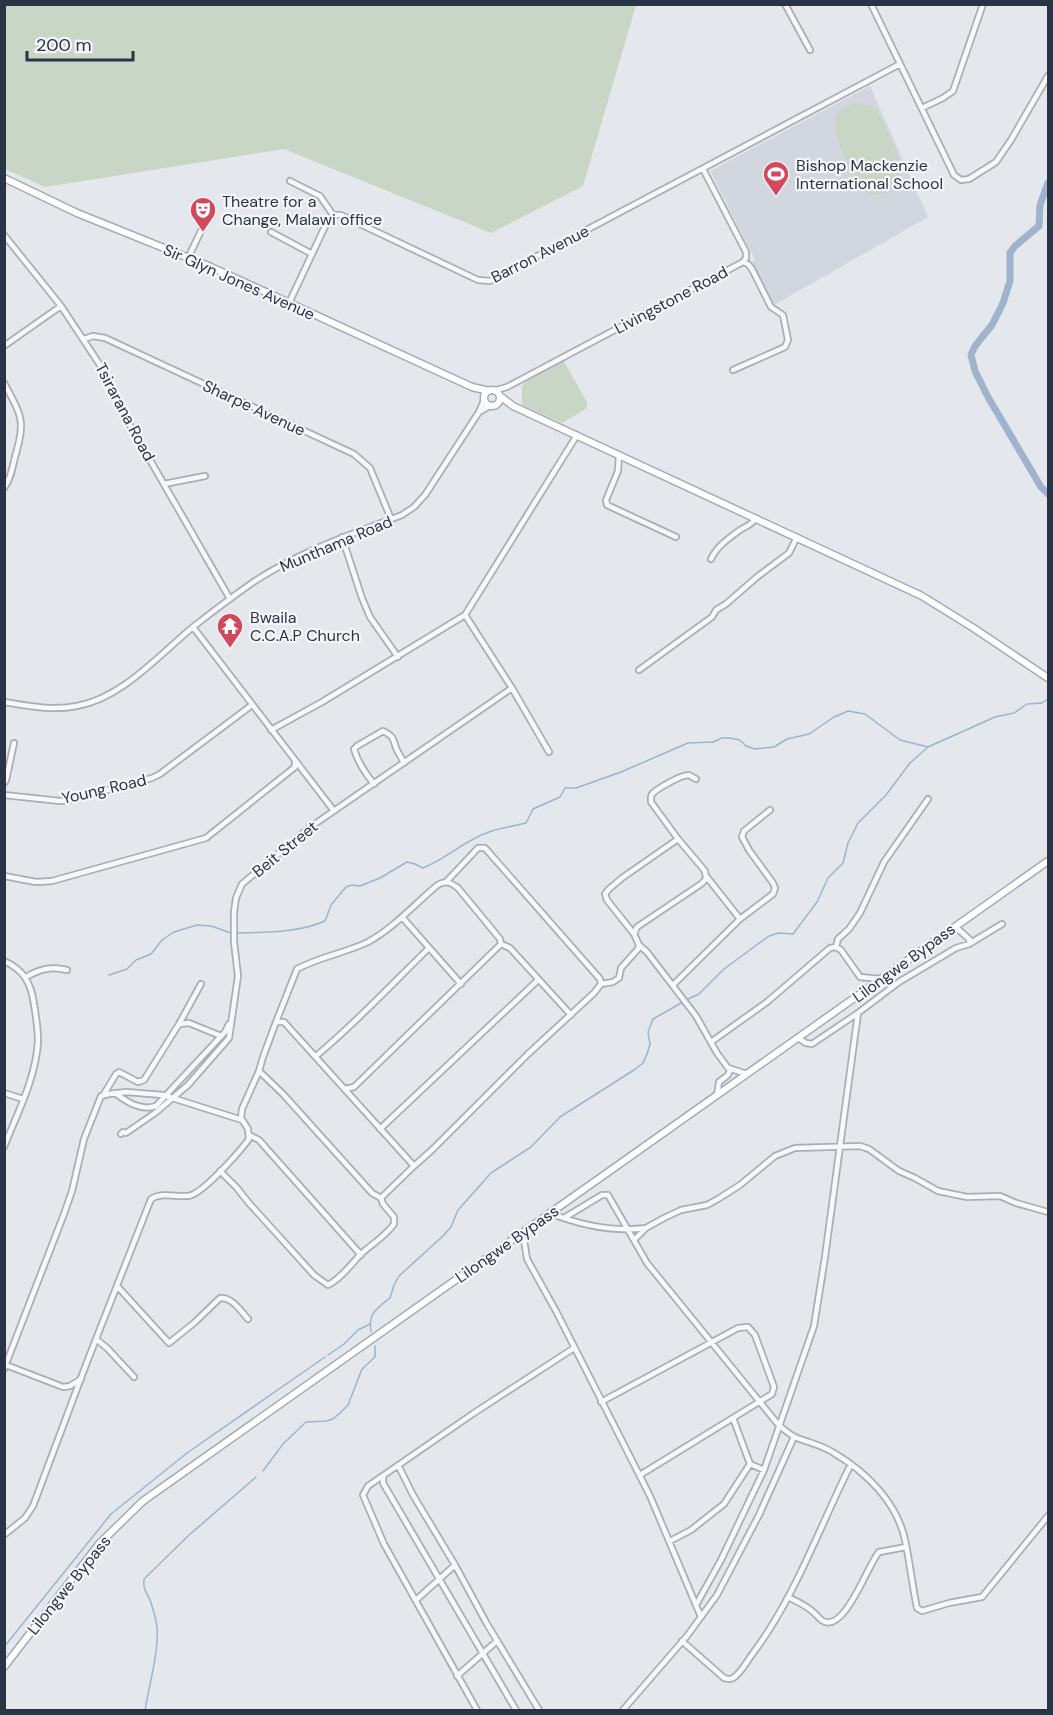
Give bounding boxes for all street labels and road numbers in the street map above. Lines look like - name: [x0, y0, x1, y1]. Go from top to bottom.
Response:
- street label: Barron Avenue: [487, 220, 593, 288]
- street label: Sir Glyn Jones Avenue: [160, 239, 318, 325]
- street label: Livingstone Road: [611, 261, 731, 339]
- street label: Tsirarana Road: [90, 359, 160, 465]
- street label: Sharpe Avenue: [199, 375, 309, 441]
- street label: Munthama Road: [276, 511, 396, 577]
- street label: Young Road: [60, 769, 148, 809]
- street label: Beit Street: [248, 816, 322, 882]
- street label: Lilongwe Bypass: [848, 919, 960, 1007]
- street label: Lilongwe Bypass: [451, 1200, 563, 1288]
- street label: Lilongwe Bypass: [22, 1531, 116, 1639]

